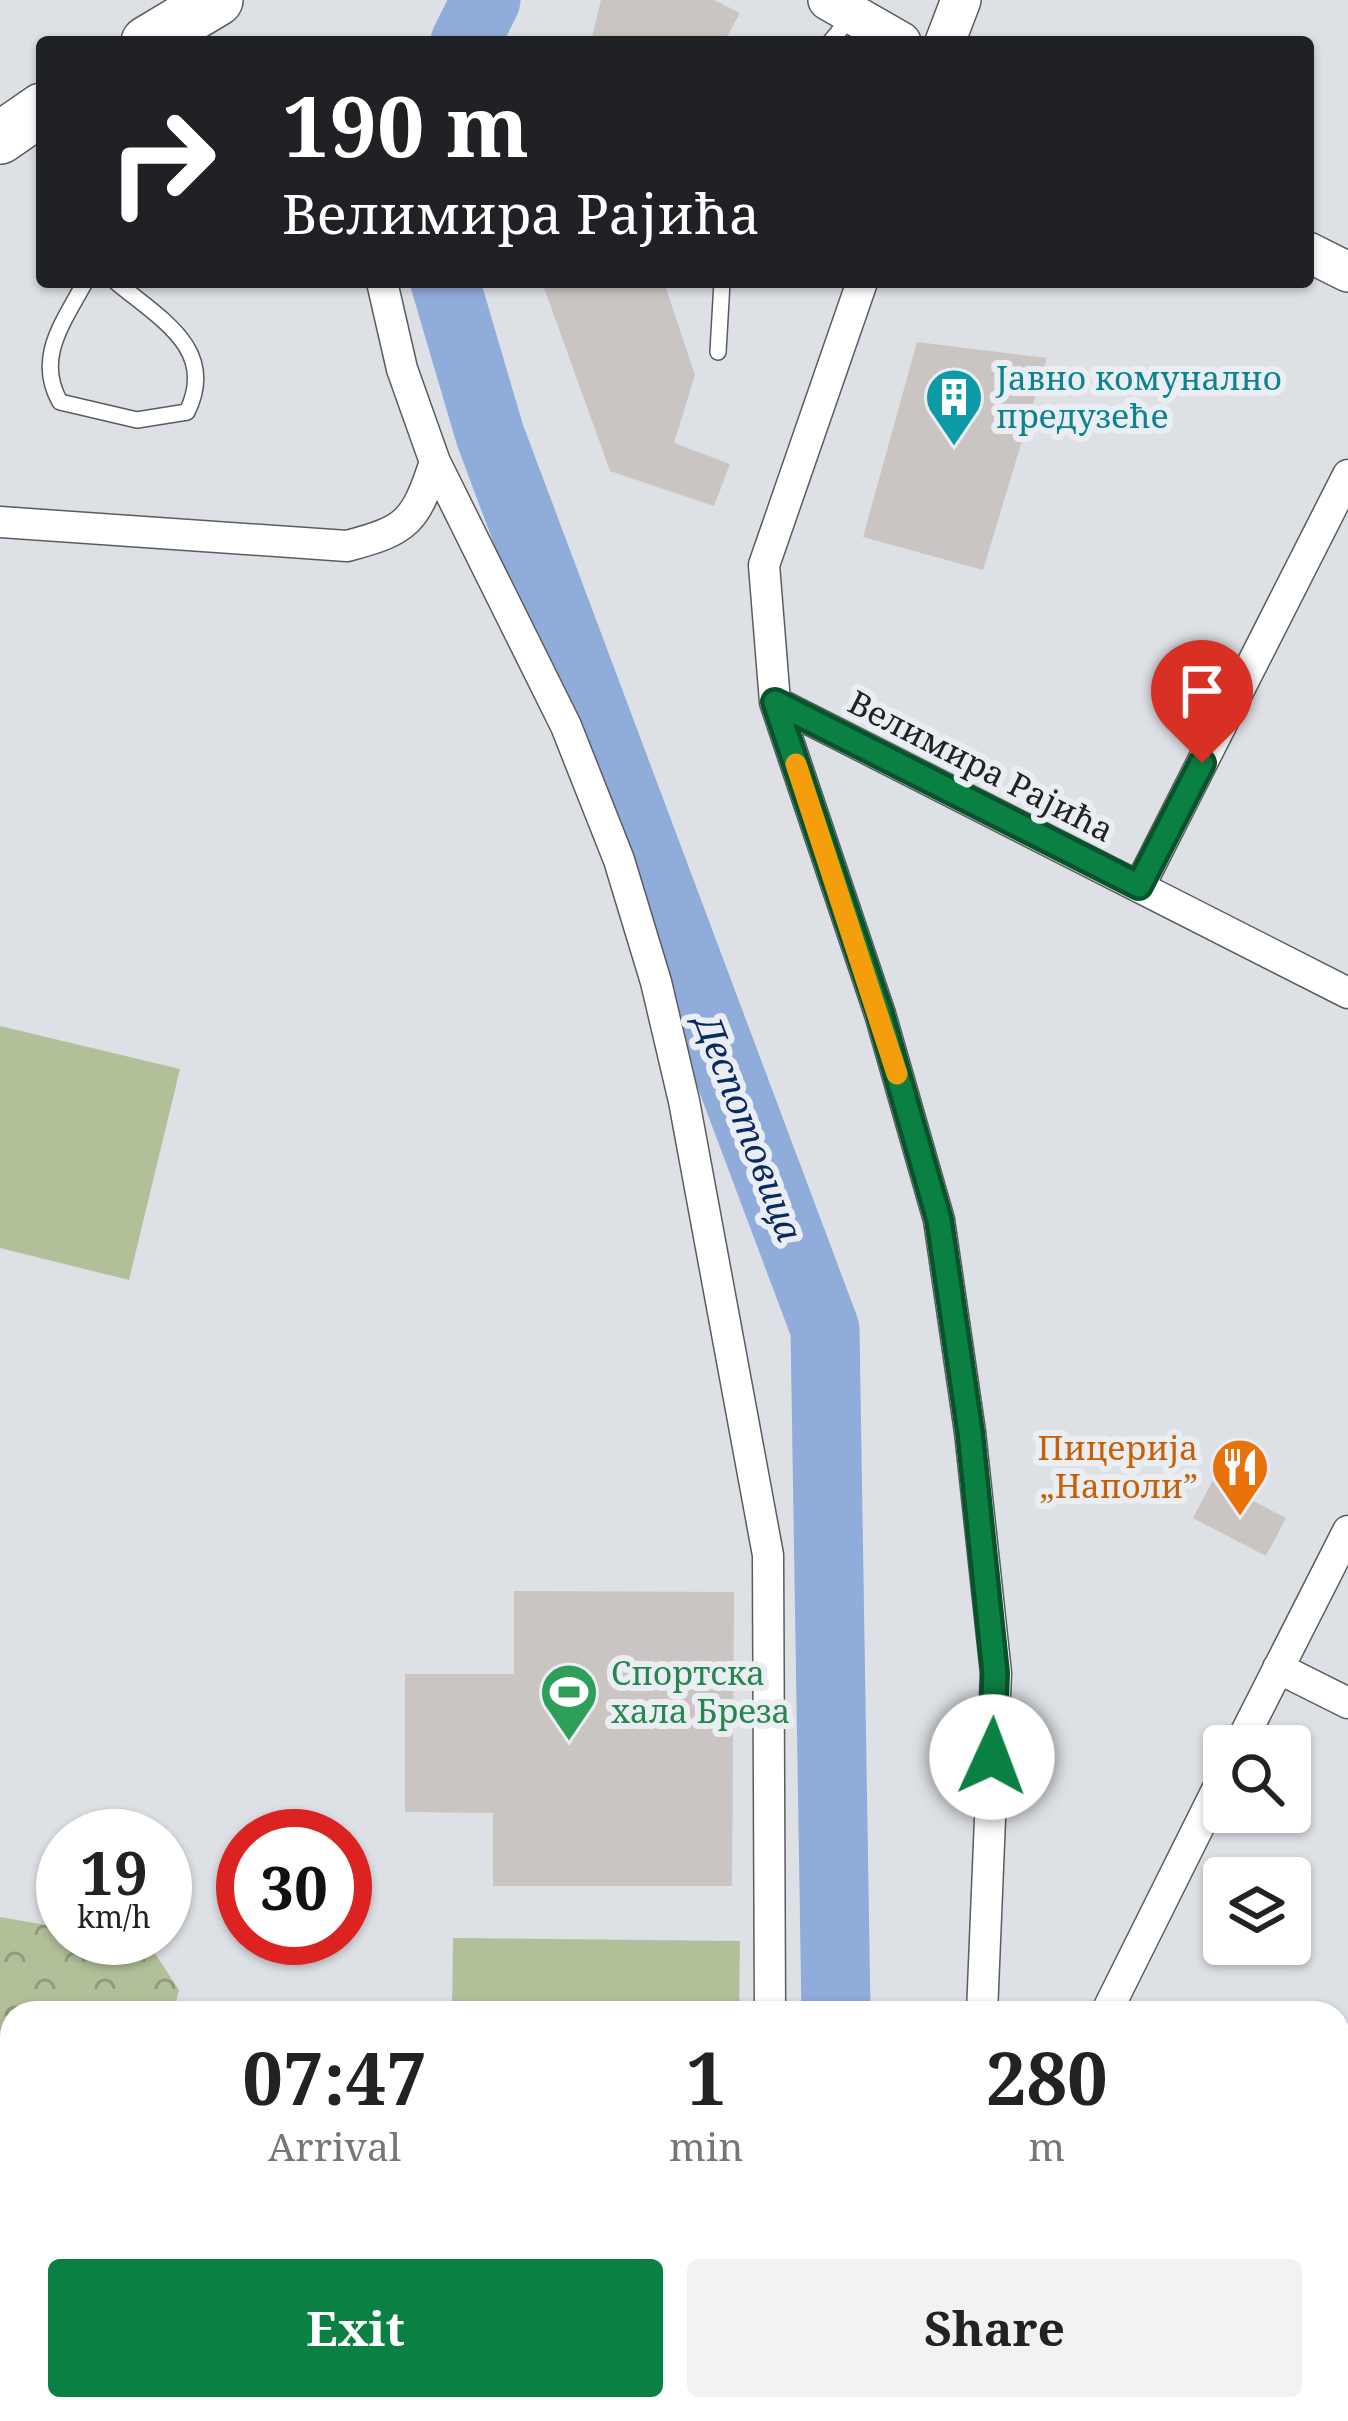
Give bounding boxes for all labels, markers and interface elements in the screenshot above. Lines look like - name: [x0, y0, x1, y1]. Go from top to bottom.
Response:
- text: 190 m: [282, 67, 529, 182]
- icon: right: [84, 84, 240, 240]
- text: Велимира Рајића: [282, 176, 760, 250]
- place label: Јавно комунално предузеће: [995, 355, 1282, 438]
- building icon: Јавно комунално предузеће: [923, 366, 985, 448]
- pin: [1151, 640, 1253, 763]
- icon: arrive: [1169, 658, 1235, 724]
- street label: Велимира Рајића: [841, 679, 1122, 852]
- water label: Деспотовица: [682, 1004, 815, 1248]
- place label: Пицерија „Наполи”: [1038, 1425, 1198, 1508]
- restaurant icon: Пицерија „Наполи”: [1209, 1436, 1271, 1518]
- place label: Спортска хала Бреза: [611, 1650, 790, 1733]
- sports icon: Спортска хала Бреза: [538, 1661, 600, 1743]
- position arrow: [929, 1694, 1055, 1820]
- map controls: [1203, 1725, 1311, 1965]
- button: search: [1203, 1725, 1311, 1833]
- speed limit sign: 30: [216, 1809, 372, 1965]
- text: 19: [80, 1831, 148, 1913]
- button: layers: [1203, 1857, 1311, 1965]
- text: km/h: [77, 1896, 151, 1937]
- text: 07:47: [242, 2028, 427, 2126]
- text: 1: [686, 2028, 727, 2126]
- text: 280: [986, 2028, 1108, 2126]
- text: Arrival: [268, 2119, 401, 2172]
- text: min: [669, 2119, 744, 2172]
- text: m: [1028, 2119, 1065, 2172]
- button: Exit: [48, 2259, 663, 2397]
- button: Share: [687, 2259, 1302, 2397]

